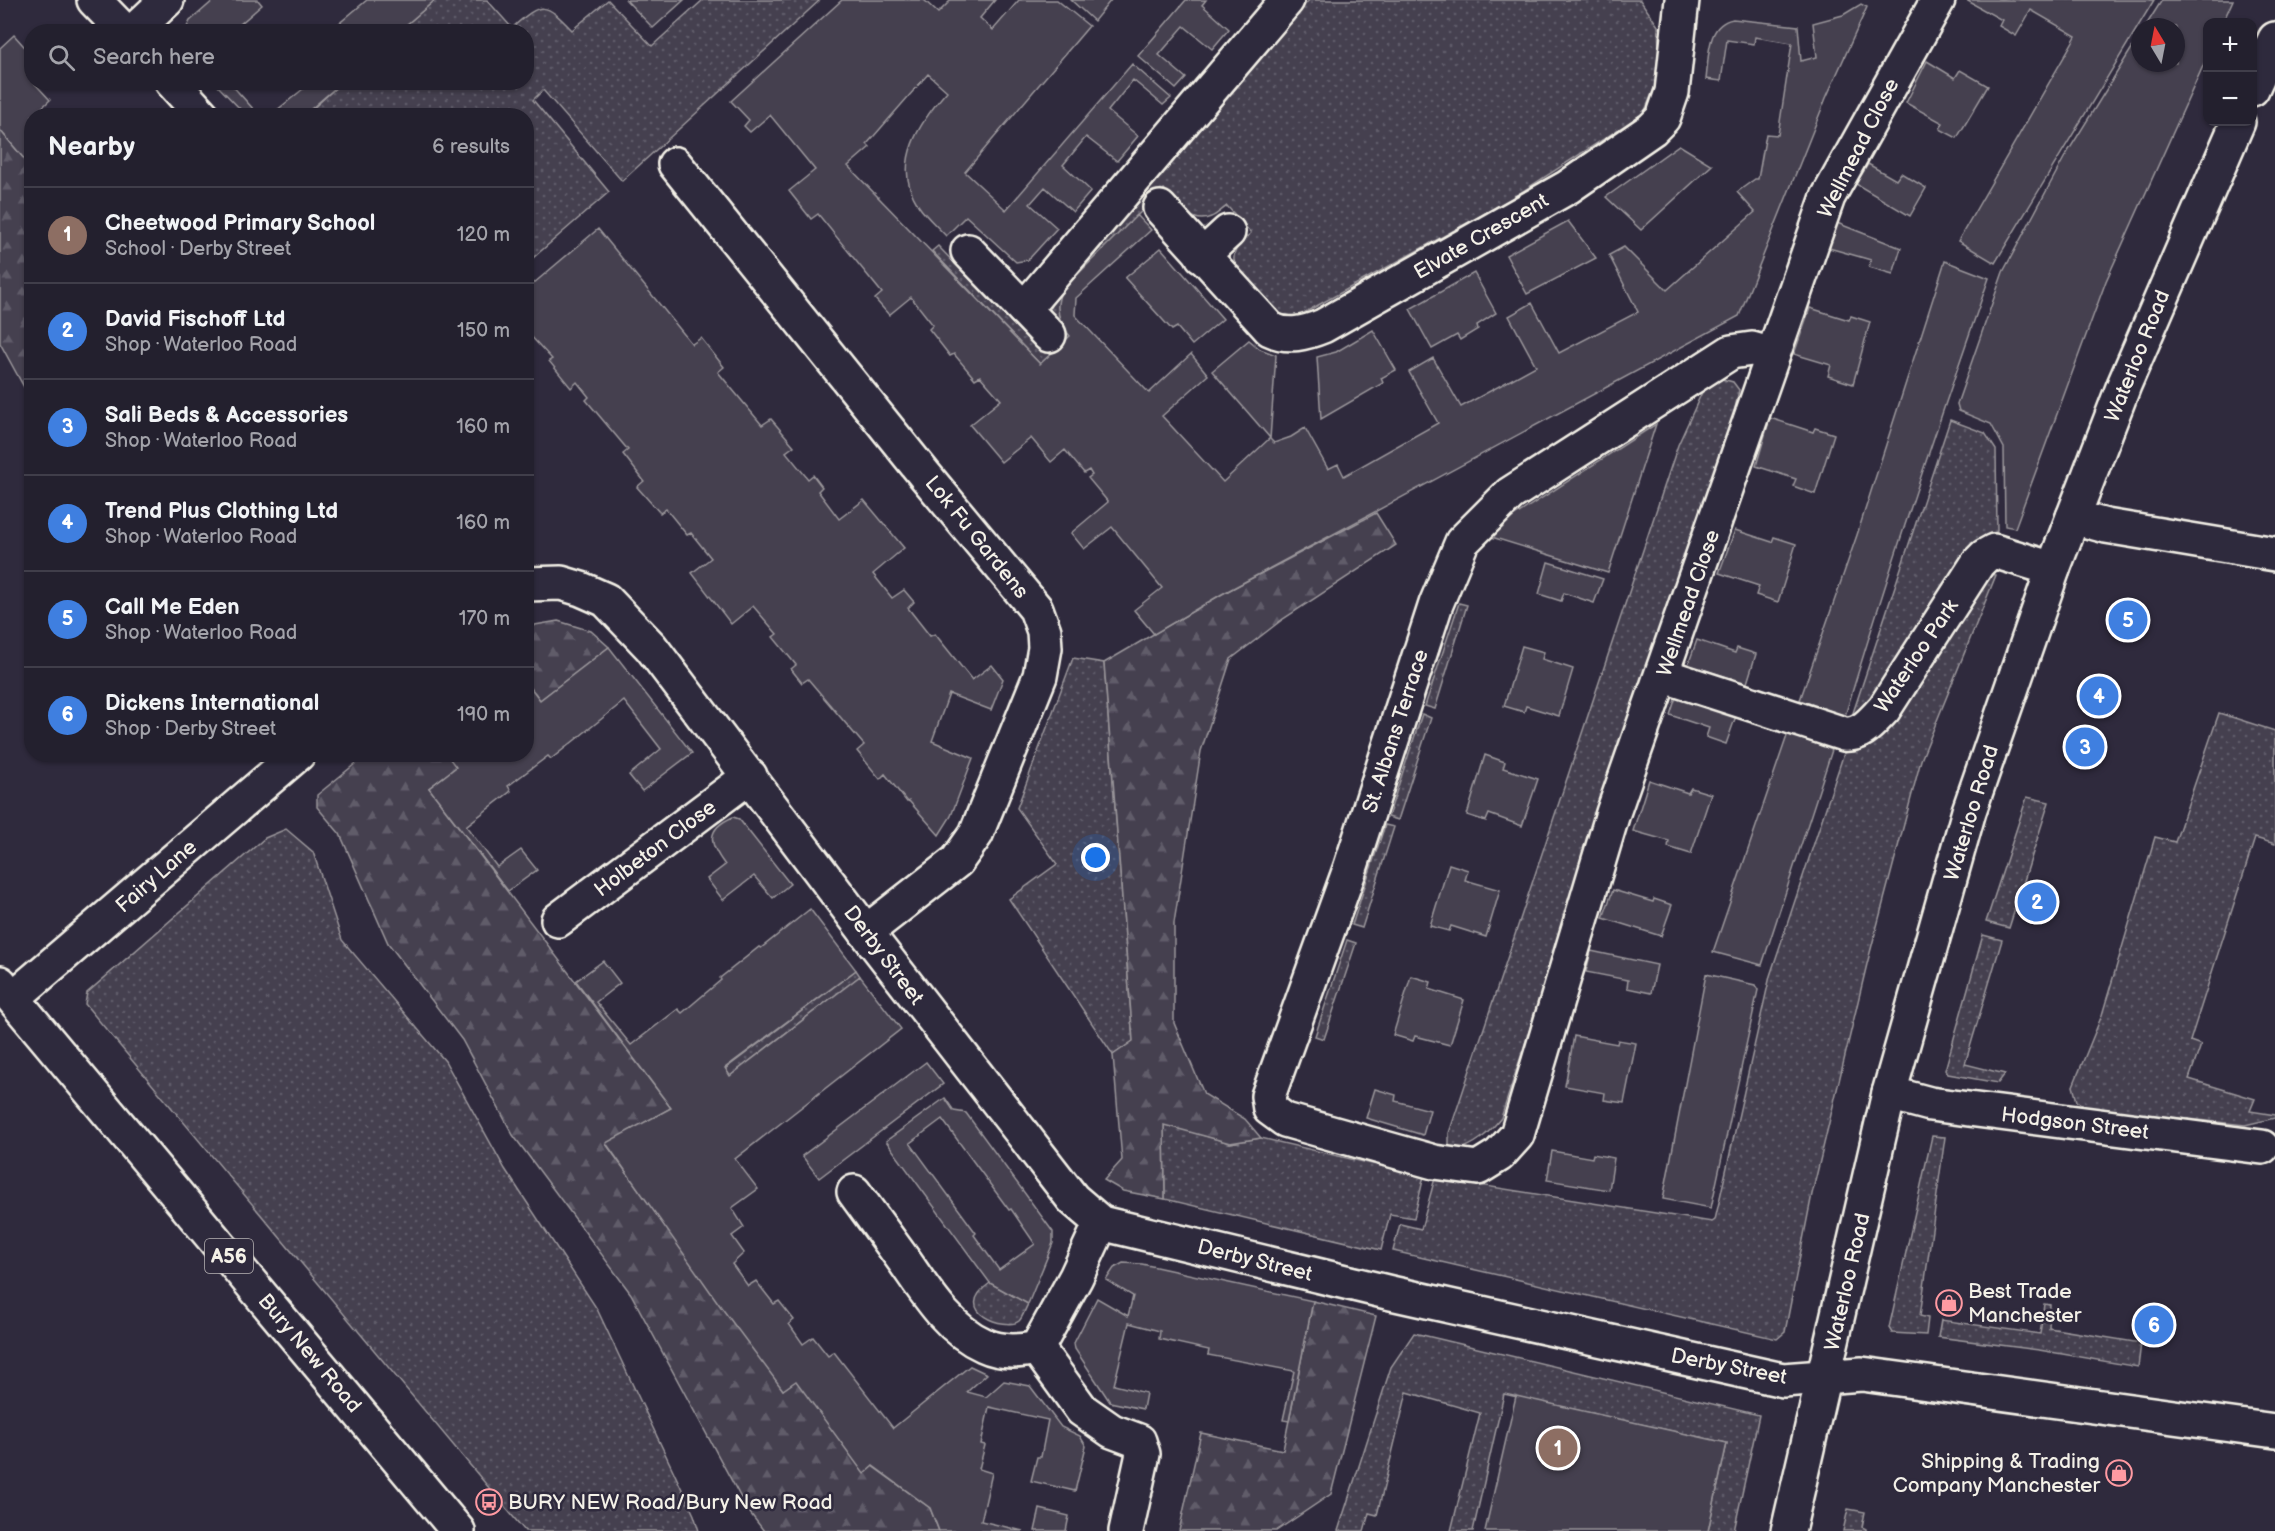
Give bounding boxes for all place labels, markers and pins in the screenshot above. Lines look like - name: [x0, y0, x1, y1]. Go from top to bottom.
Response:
- pin: 5: [2108, 598, 2148, 642]
- pin: 4: [2080, 674, 2118, 718]
- pin: 3: [2066, 724, 2104, 770]
- pin: 2: [2018, 880, 2056, 924]
- place label: Best Trade Manchester: [1968, 1279, 2082, 1328]
- shop icon: Best Trade Manchester: [1934, 1288, 1964, 1318]
- pin: 6: [2134, 1302, 2174, 1348]
- pin: 1: [1538, 1426, 1578, 1470]
- place label: Shipping & Trading Company Manchester: [1893, 1449, 2100, 1498]
- shop icon: Shipping & Trading Company Manchester: [2104, 1458, 2134, 1488]
- bus stop icon: BURY NEW Road/Bury New Road: [474, 1487, 504, 1517]
- place label: BURY NEW Road/Bury New Road: [508, 1490, 833, 1515]

